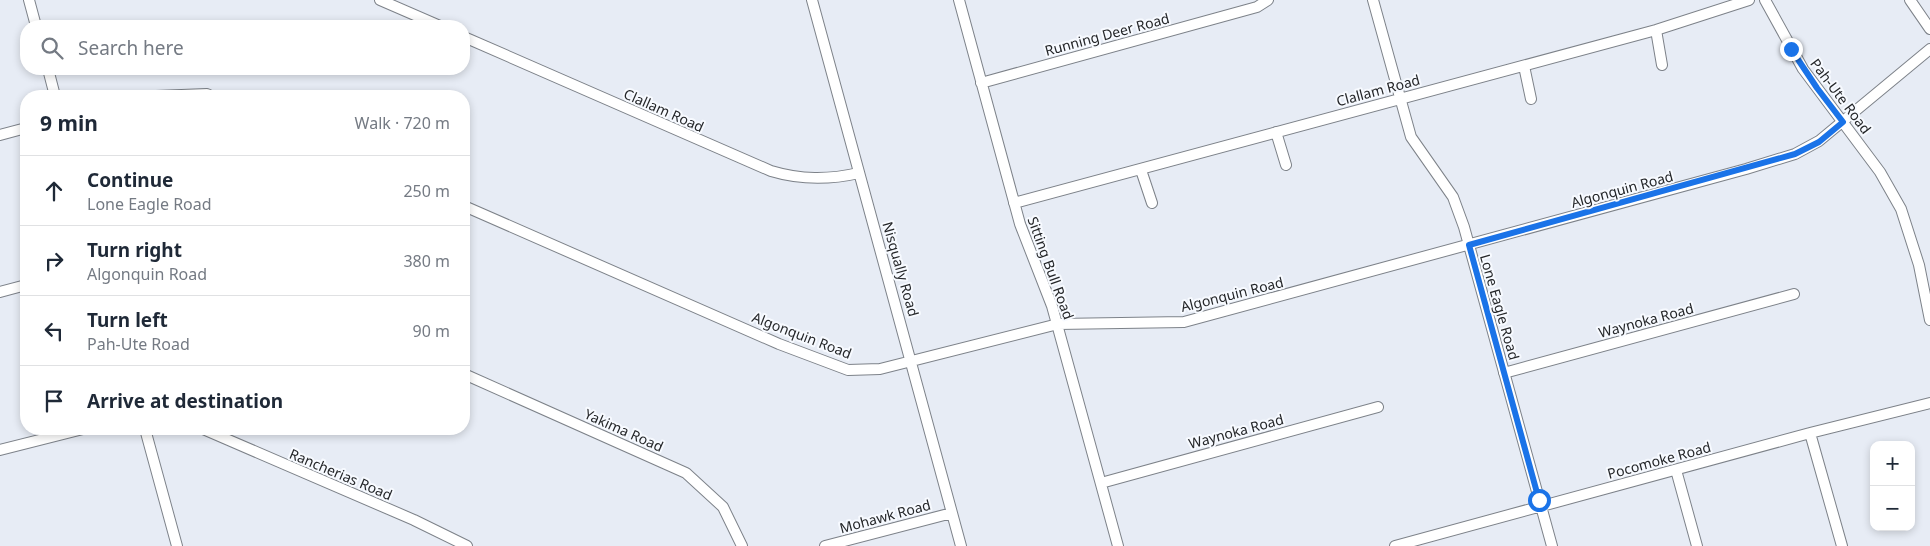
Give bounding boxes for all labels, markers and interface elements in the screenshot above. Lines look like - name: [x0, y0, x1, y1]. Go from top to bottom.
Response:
- street label: Running Deer Road: [1043, 8, 1171, 60]
- search box: [20, 20, 470, 75]
- icon: search: [38, 34, 66, 62]
- text: Search here: [78, 35, 184, 61]
- route end: [1780, 38, 1803, 61]
- street label: Pah-Ute Road: [1806, 54, 1876, 138]
- street label: Clallam Road: [1334, 70, 1422, 110]
- street label: Clallam Road: [621, 84, 707, 136]
- text: 9 min: [40, 109, 98, 137]
- text: Walk · 720 m: [355, 112, 450, 134]
- street label: Algonquin Road: [1569, 166, 1675, 212]
- text: Continue: [87, 167, 173, 193]
- icon: ahead: [40, 177, 68, 205]
- text: 250 m: [403, 180, 450, 202]
- text: Lone Eagle Road: [87, 193, 212, 215]
- street label: Sitting Bull Road: [1024, 214, 1078, 322]
- street label: Nisqually Road: [878, 219, 924, 319]
- text: Turn right: [87, 237, 182, 263]
- icon: right: [40, 247, 68, 275]
- text: 380 m: [403, 250, 450, 272]
- street label: Lone Eagle Road: [1476, 252, 1524, 362]
- text: Algonquin Road: [87, 263, 207, 285]
- street label: Algonquin Road: [1179, 272, 1285, 316]
- street label: Waynoka Road: [1596, 298, 1696, 342]
- text: Turn left: [87, 307, 168, 333]
- street label: Algonquin Road: [750, 307, 854, 363]
- icon: left: [40, 317, 68, 345]
- text: 90 m: [413, 320, 450, 342]
- text: Pah-Ute Road: [87, 333, 190, 355]
- icon: arrive: [40, 387, 68, 415]
- text: Arrive at destination: [87, 388, 283, 414]
- street label: Yakima Road: [582, 404, 666, 456]
- street label: Waynoka Road: [1186, 409, 1286, 453]
- street label: Pocomoke Road: [1605, 437, 1713, 483]
- map controls: [1870, 441, 1915, 531]
- button: +: [1870, 441, 1915, 486]
- street label: Rancherias Road: [287, 444, 395, 504]
- button: −: [1870, 486, 1915, 531]
- route start: [1528, 489, 1551, 512]
- street label: Mohawk Road: [837, 495, 933, 537]

